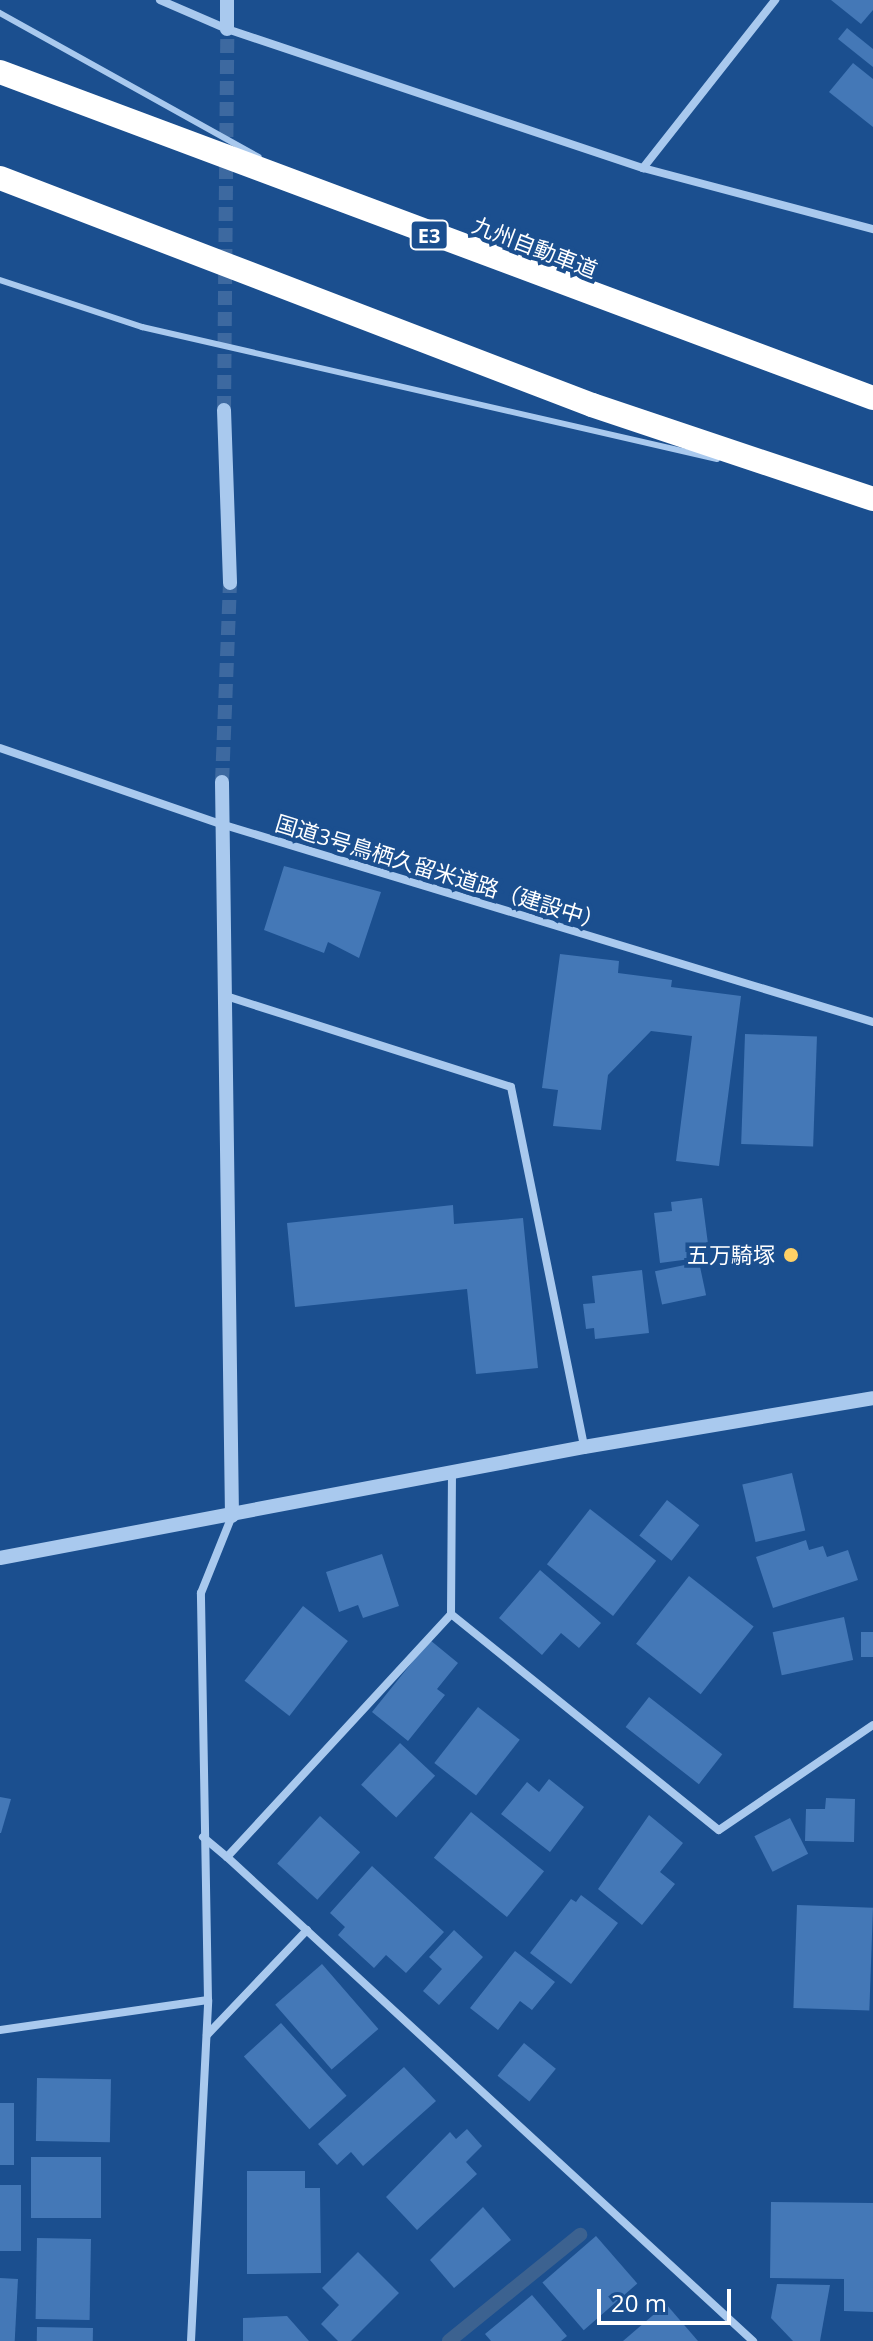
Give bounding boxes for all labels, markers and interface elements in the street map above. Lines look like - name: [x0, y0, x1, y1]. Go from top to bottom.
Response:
- street label: 九州自動車道: [469, 211, 601, 283]
- road number: E3: [409, 219, 449, 251]
- street label: 国道3号鳥栖久留米道路（建設中）: [272, 809, 608, 935]
- place label: 五万騎塚: [687, 1242, 775, 1268]
- marker: 五万騎塚: [782, 1246, 800, 1264]
- scale bar: [601, 2273, 735, 2323]
- text: 20 m: [611, 2286, 667, 2319]

